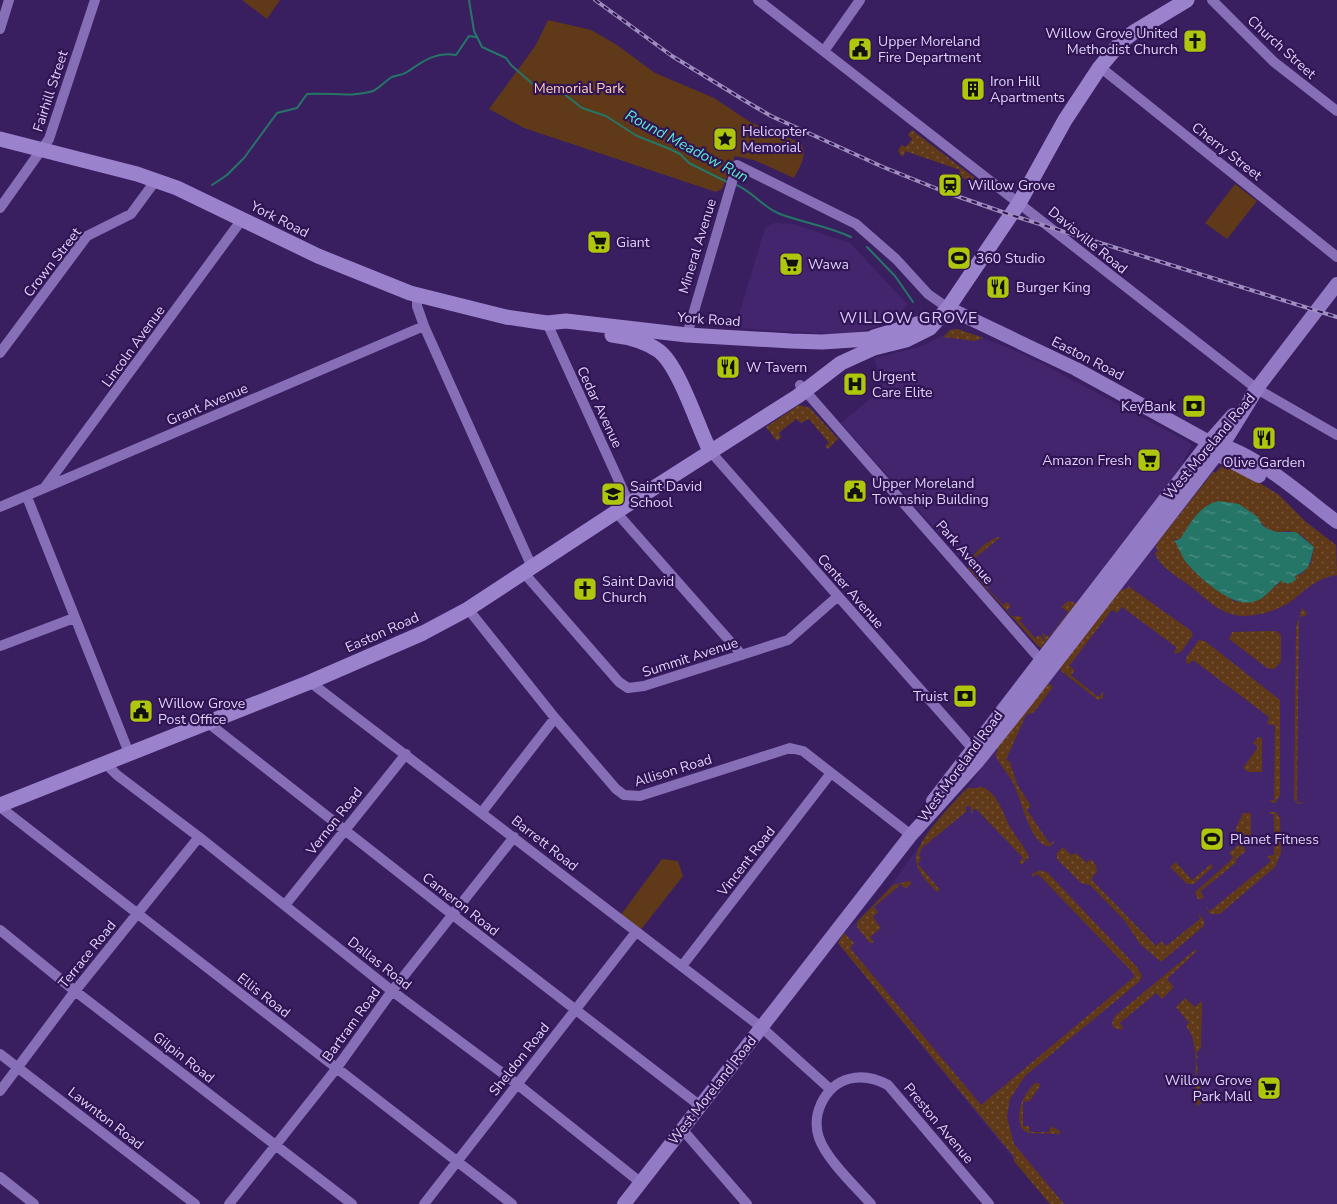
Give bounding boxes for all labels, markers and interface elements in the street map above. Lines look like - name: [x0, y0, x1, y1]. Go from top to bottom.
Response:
- street label: Church Street: [1243, 11, 1320, 83]
- place label: Willow Grove United Methodist Church: [1045, 24, 1178, 59]
- church icon: Willow Grove United Methodist Church: [1182, 28, 1208, 54]
- place label: Upper Moreland Fire Department: [878, 32, 981, 67]
- public building icon: Upper Moreland Fire Department: [847, 36, 873, 62]
- street label: Fairhill Street: [28, 48, 73, 134]
- place label: Iron Hill Apartments: [990, 72, 1065, 107]
- building icon: Iron Hill Apartments: [960, 76, 986, 102]
- park label: Memorial Park: [534, 79, 625, 98]
- water label: Round Meadow Run: [622, 105, 752, 187]
- street label: Cherry Street: [1188, 118, 1266, 185]
- place label: Helicopter Memorial: [742, 122, 807, 157]
- place icon: Helicopter Memorial: [712, 126, 738, 152]
- station icon: Willow Grove: [937, 172, 963, 198]
- place label: Willow Grove: [968, 176, 1055, 195]
- street label: York Road: [246, 196, 312, 242]
- street label: Mineral Avenue: [674, 196, 721, 296]
- street label: Davisville Road: [1044, 202, 1131, 278]
- street label: Crown Street: [19, 223, 86, 301]
- supermarket icon: Giant: [586, 229, 612, 255]
- place label: Giant: [616, 233, 650, 252]
- sports icon: 360 Studio: [946, 245, 972, 271]
- place label: 360 Studio: [976, 249, 1046, 268]
- supermarket icon: Wawa: [778, 251, 804, 277]
- place label: Wawa: [808, 255, 849, 274]
- restaurant icon: Burger King: [985, 274, 1011, 300]
- place label: Burger King: [1016, 278, 1091, 297]
- street label: Lincoln Avenue: [97, 302, 169, 391]
- district label: WILLOW GROVE: [840, 307, 978, 329]
- street label: York Road: [676, 308, 741, 331]
- street label: Easton Road: [1048, 332, 1127, 385]
- restaurant icon: W Tavern: [715, 354, 741, 380]
- place label: W Tavern: [746, 358, 807, 377]
- street label: Cedar Avenue: [572, 363, 627, 451]
- place label: Urgent Care Elite: [872, 367, 932, 402]
- hospital icon: Urgent Care Elite: [842, 371, 868, 397]
- street label: Grant Avenue: [164, 379, 251, 430]
- street label: West Moreland Road: [1159, 389, 1259, 503]
- bank icon: KeyBank: [1181, 393, 1207, 419]
- place label: KeyBank: [1121, 397, 1177, 416]
- restaurant icon: Olive Garden: [1251, 425, 1277, 451]
- supermarket icon: Amazon Fresh: [1136, 447, 1162, 473]
- place label: Amazon Fresh: [1042, 451, 1132, 470]
- place label: Olive Garden: [1223, 453, 1305, 472]
- place label: Upper Moreland Township Building: [872, 474, 989, 509]
- place label: Saint David School: [630, 477, 702, 512]
- public building icon: Upper Moreland Township Building: [842, 478, 868, 504]
- school or university icon: Saint David School: [600, 481, 626, 507]
- street label: Park Avenue: [931, 516, 998, 588]
- street label: Center Avenue: [813, 550, 888, 633]
- place label: Saint David Church: [602, 572, 674, 607]
- church icon: Saint David Church: [572, 576, 598, 602]
- street label: Easton Road: [342, 608, 422, 657]
- street label: Summit Avenue: [640, 633, 741, 682]
- bank icon: Truist: [952, 683, 978, 709]
- place label: Truist: [913, 687, 948, 706]
- place label: Willow Grove Post Office: [158, 694, 245, 729]
- public building icon: Willow Grove Post Office: [128, 698, 154, 724]
- street label: West Moreland Road: [914, 707, 1007, 826]
- street label: Allison Road: [632, 750, 714, 791]
- street label: Vernon Road: [301, 783, 367, 860]
- street label: Barrett Road: [507, 811, 582, 876]
- street label: Vincent Road: [713, 822, 780, 901]
- sports icon: Planet Fitness: [1199, 826, 1225, 852]
- place label: Planet Fitness: [1230, 830, 1319, 849]
- street label: Cameron Road: [418, 868, 503, 940]
- street label: Terrace Road: [54, 916, 121, 992]
- street label: Dallas Road: [344, 932, 416, 994]
- street label: Ellis Road: [233, 969, 294, 1022]
- street label: Bartram Road: [318, 983, 385, 1065]
- street label: Sheldon Road: [485, 1019, 554, 1100]
- street label: Gilpin Road: [149, 1027, 218, 1087]
- street label: West Moreland Road: [664, 1032, 761, 1149]
- place label: Willow Grove Park Mall: [1165, 1071, 1253, 1106]
- supermarket icon: Willow Grove Park Mall: [1256, 1075, 1282, 1101]
- street label: Preston Avenue: [899, 1079, 978, 1168]
- street label: Lawnton Road: [64, 1083, 148, 1154]

